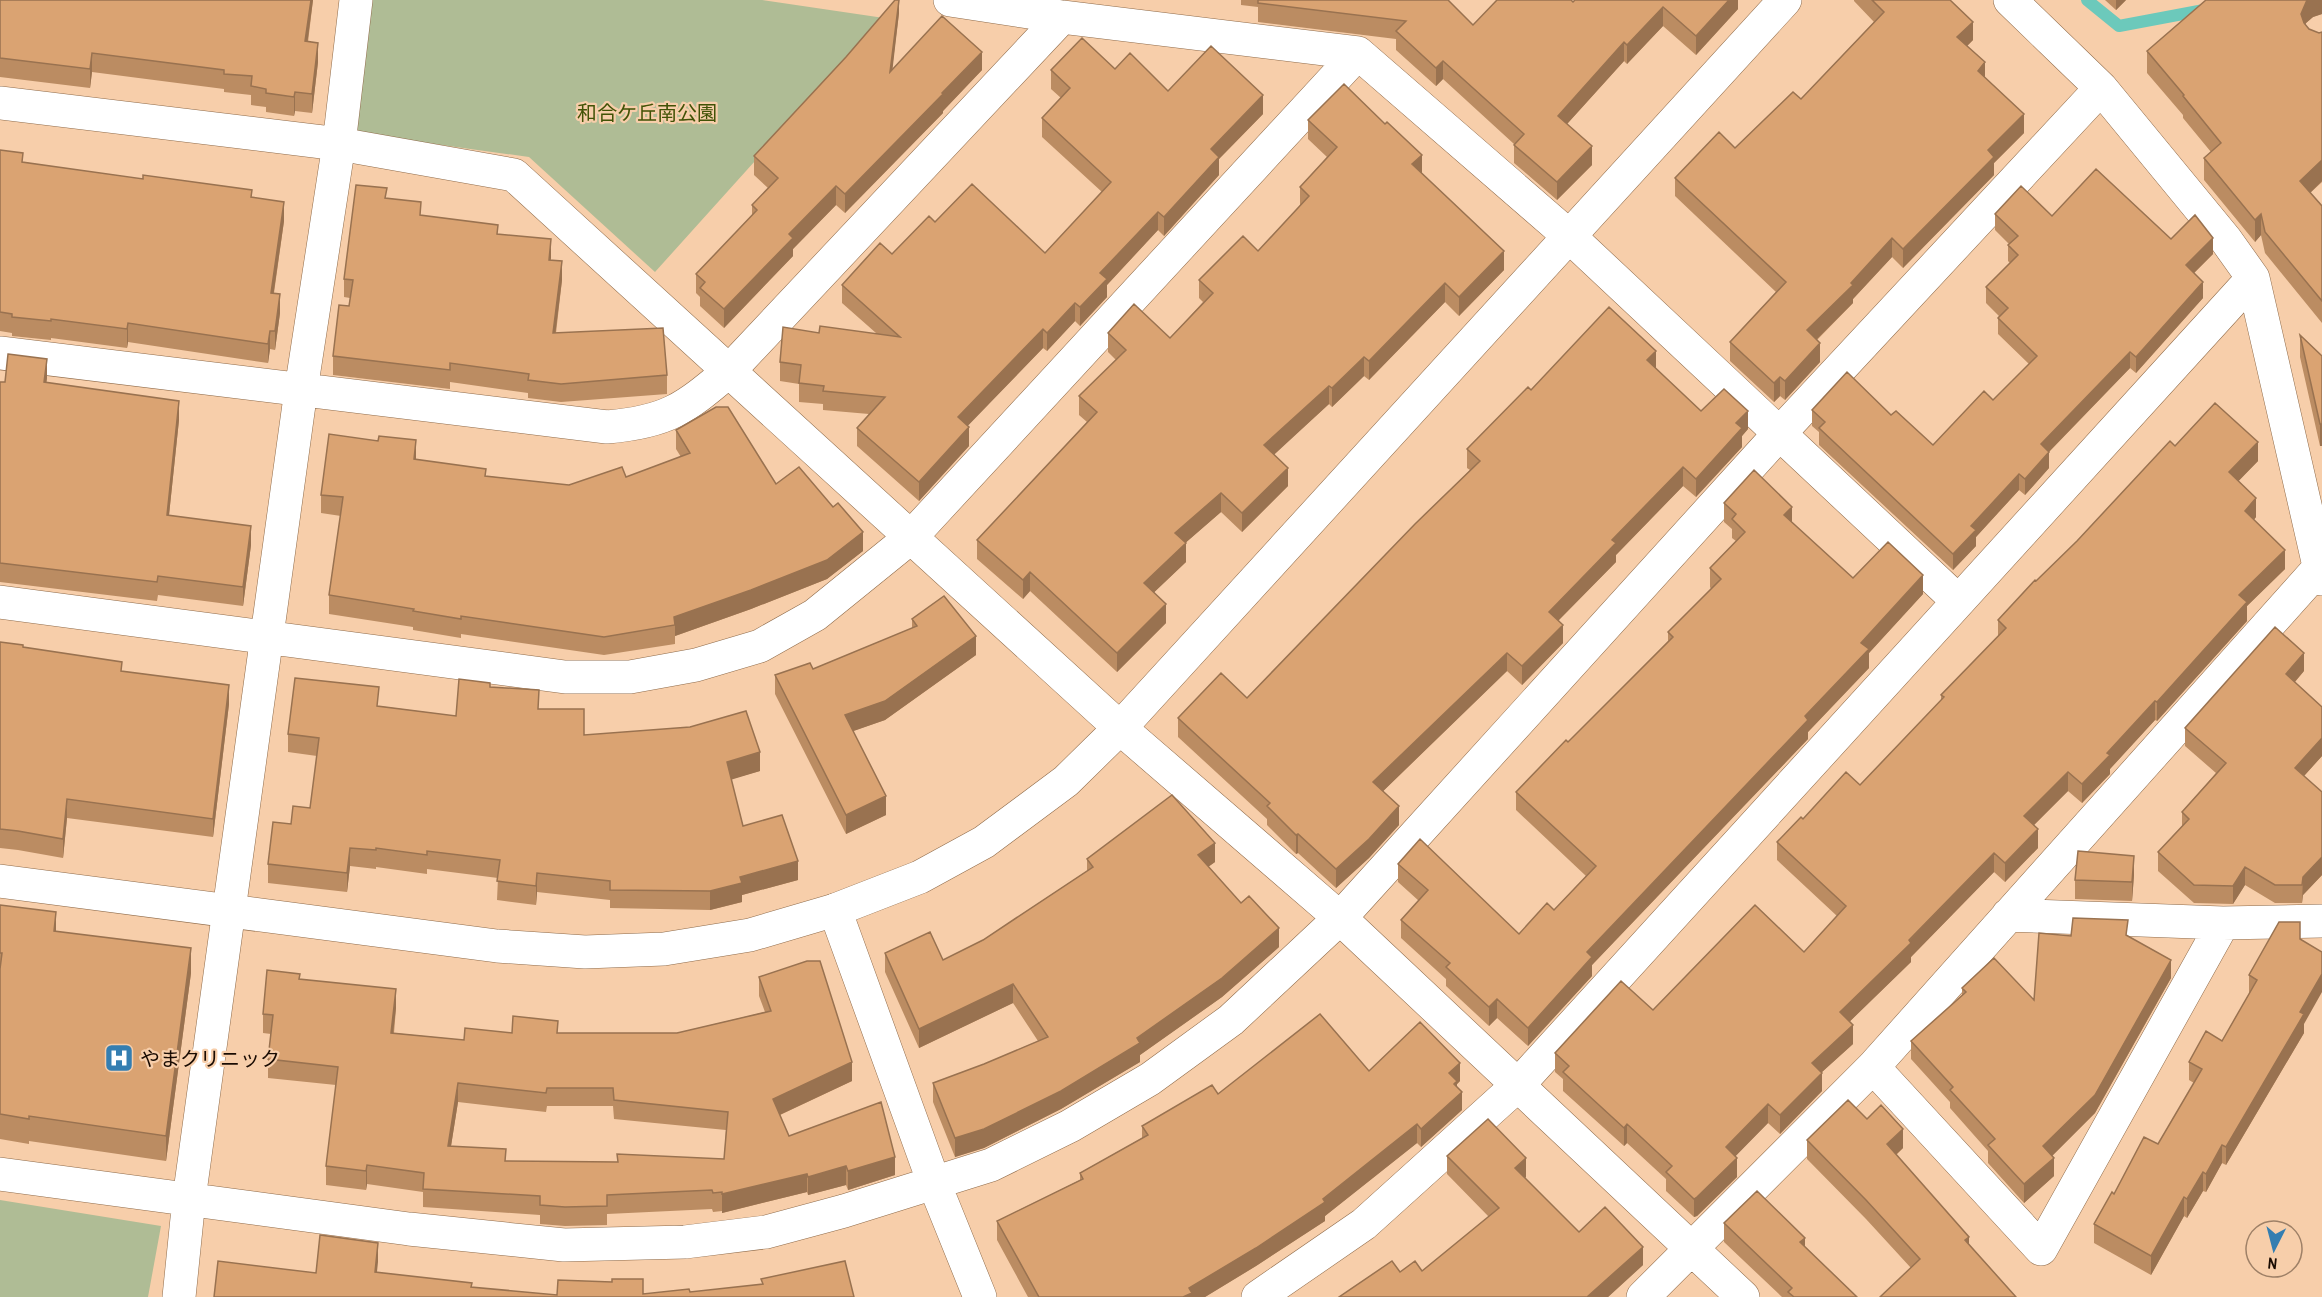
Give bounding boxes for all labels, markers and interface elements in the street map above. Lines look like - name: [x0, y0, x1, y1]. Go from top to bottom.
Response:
- park label: 和合ケ丘南公園: [577, 99, 717, 126]
- hospital icon: やまクリニック: [103, 1042, 135, 1074]
- place label: やまクリニック: [140, 1045, 280, 1072]
- north arrow: [2244, 1219, 2304, 1279]
- text: N: [2267, 1252, 2278, 1275]

